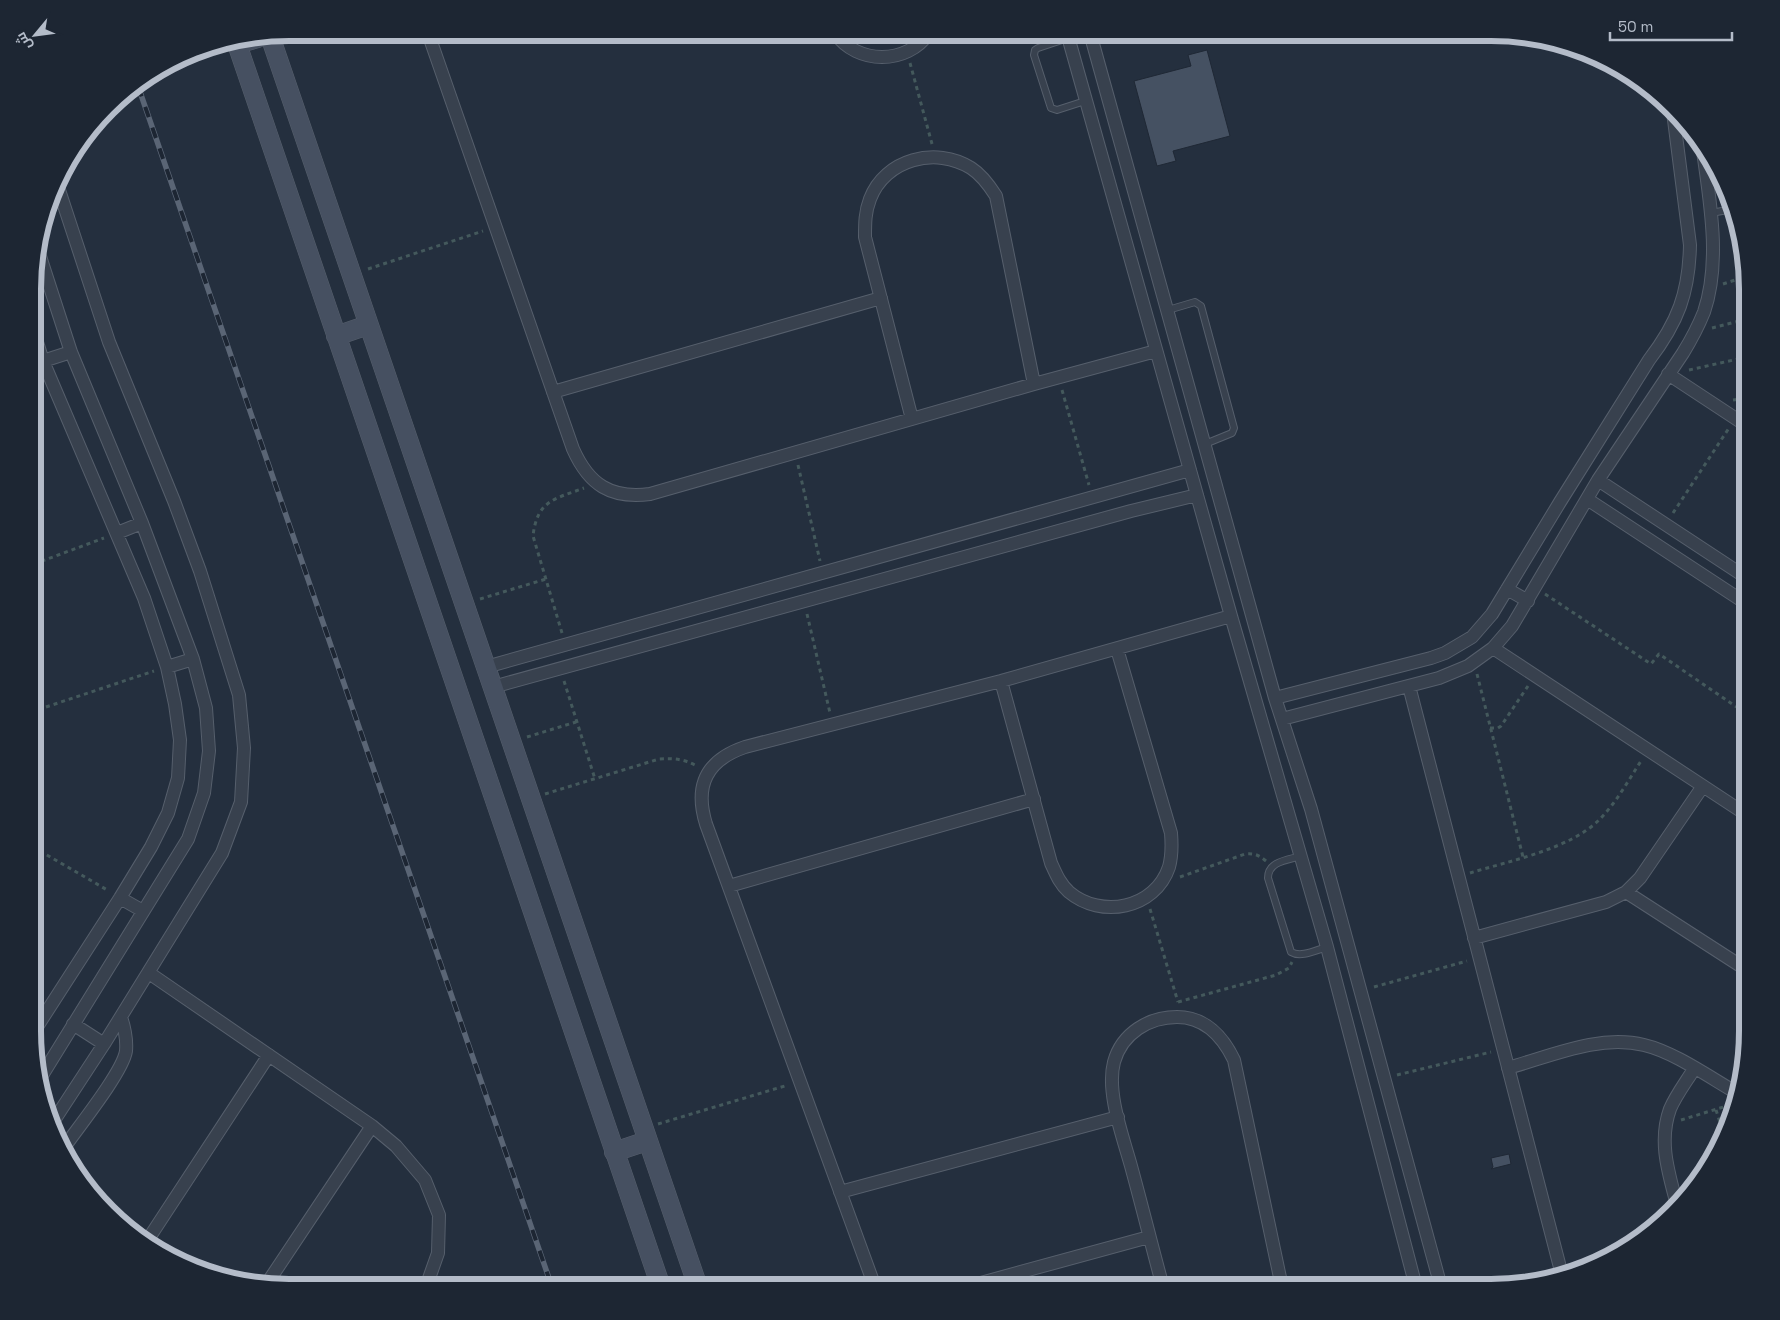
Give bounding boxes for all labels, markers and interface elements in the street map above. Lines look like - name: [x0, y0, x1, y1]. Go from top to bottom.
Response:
- north arrow: [10, 10, 60, 60]
- scale bar: [1610, 10, 1732, 42]
- text: 50 m: [1618, 17, 1653, 36]
- text: ش: [11, 29, 36, 54]

